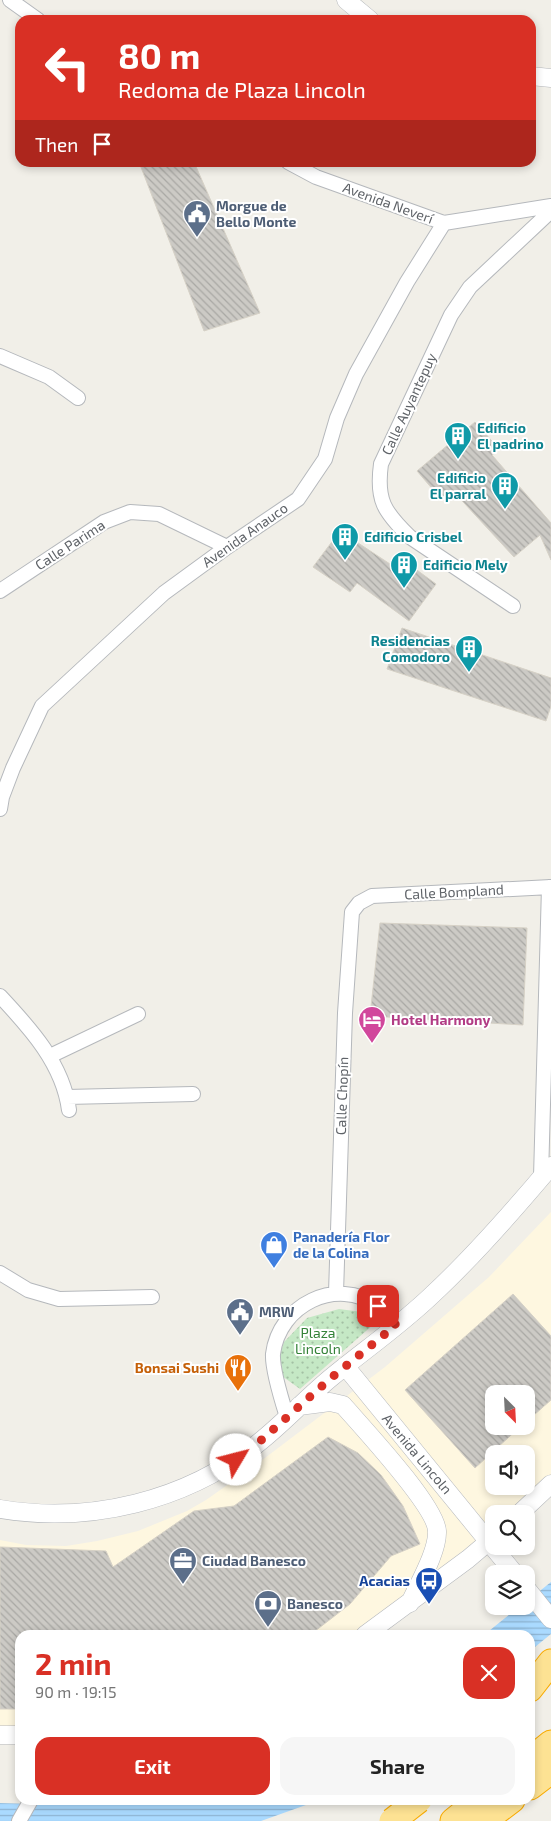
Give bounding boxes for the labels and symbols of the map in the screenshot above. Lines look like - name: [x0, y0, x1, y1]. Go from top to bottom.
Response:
- street label: Avenida Neverí: [341, 178, 436, 227]
- place label: Morgue de Bello Monte: [216, 197, 297, 230]
- public building icon: Morgue de Bello Monte: [182, 199, 212, 238]
- street label: Calle Auyantepuy: [377, 350, 440, 457]
- place label: Edificio El padrino: [477, 419, 544, 452]
- building icon: Edificio El padrino: [443, 421, 473, 460]
- place label: Edificio El parral: [430, 469, 486, 502]
- building icon: Edificio El parral: [490, 471, 520, 510]
- street label: Avenida Anauco: [199, 499, 291, 570]
- street label: Calle Parima: [32, 516, 108, 573]
- building icon: Edificio Crisbel: [330, 522, 360, 561]
- place label: Edificio Crisbel: [364, 528, 463, 545]
- building icon: Edificio Mely: [389, 550, 419, 589]
- place label: Edificio Mely: [423, 556, 508, 573]
- place label: Residencias Comodoro: [371, 632, 450, 665]
- building icon: Residencias Comodoro: [454, 634, 484, 673]
- street label: Calle Bompland: [404, 880, 504, 903]
- hotel icon: Hotel Harmony: [357, 1005, 387, 1044]
- place label: Hotel Harmony: [391, 1011, 490, 1028]
- street label: Calle Chopín: [332, 1056, 351, 1135]
- place label: Panadería Flor de la Colina: [293, 1228, 390, 1261]
- shop icon: Panadería Flor de la Colina: [259, 1230, 289, 1269]
- pin: [357, 1285, 399, 1327]
- public building icon: MRW: [225, 1297, 255, 1336]
- place label: MRW: [259, 1303, 295, 1320]
- park label: Plaza Lincoln: [295, 1324, 341, 1357]
- restaurant icon: Bonsai Sushi: [223, 1353, 253, 1392]
- place label: Bonsai Sushi: [135, 1359, 219, 1376]
- north arrow: [485, 1385, 535, 1435]
- street label: Avenida Lincoln: [379, 1410, 456, 1497]
- position arrow: [209, 1433, 261, 1485]
- office icon: Ciudad Banesco: [168, 1546, 198, 1585]
- place label: Ciudad Banesco: [202, 1552, 306, 1569]
- bus stop icon: Acacias: [414, 1566, 444, 1605]
- place label: Acacias: [359, 1572, 410, 1589]
- bank icon: Banesco: [253, 1589, 283, 1628]
- place label: Banesco: [287, 1595, 343, 1612]

